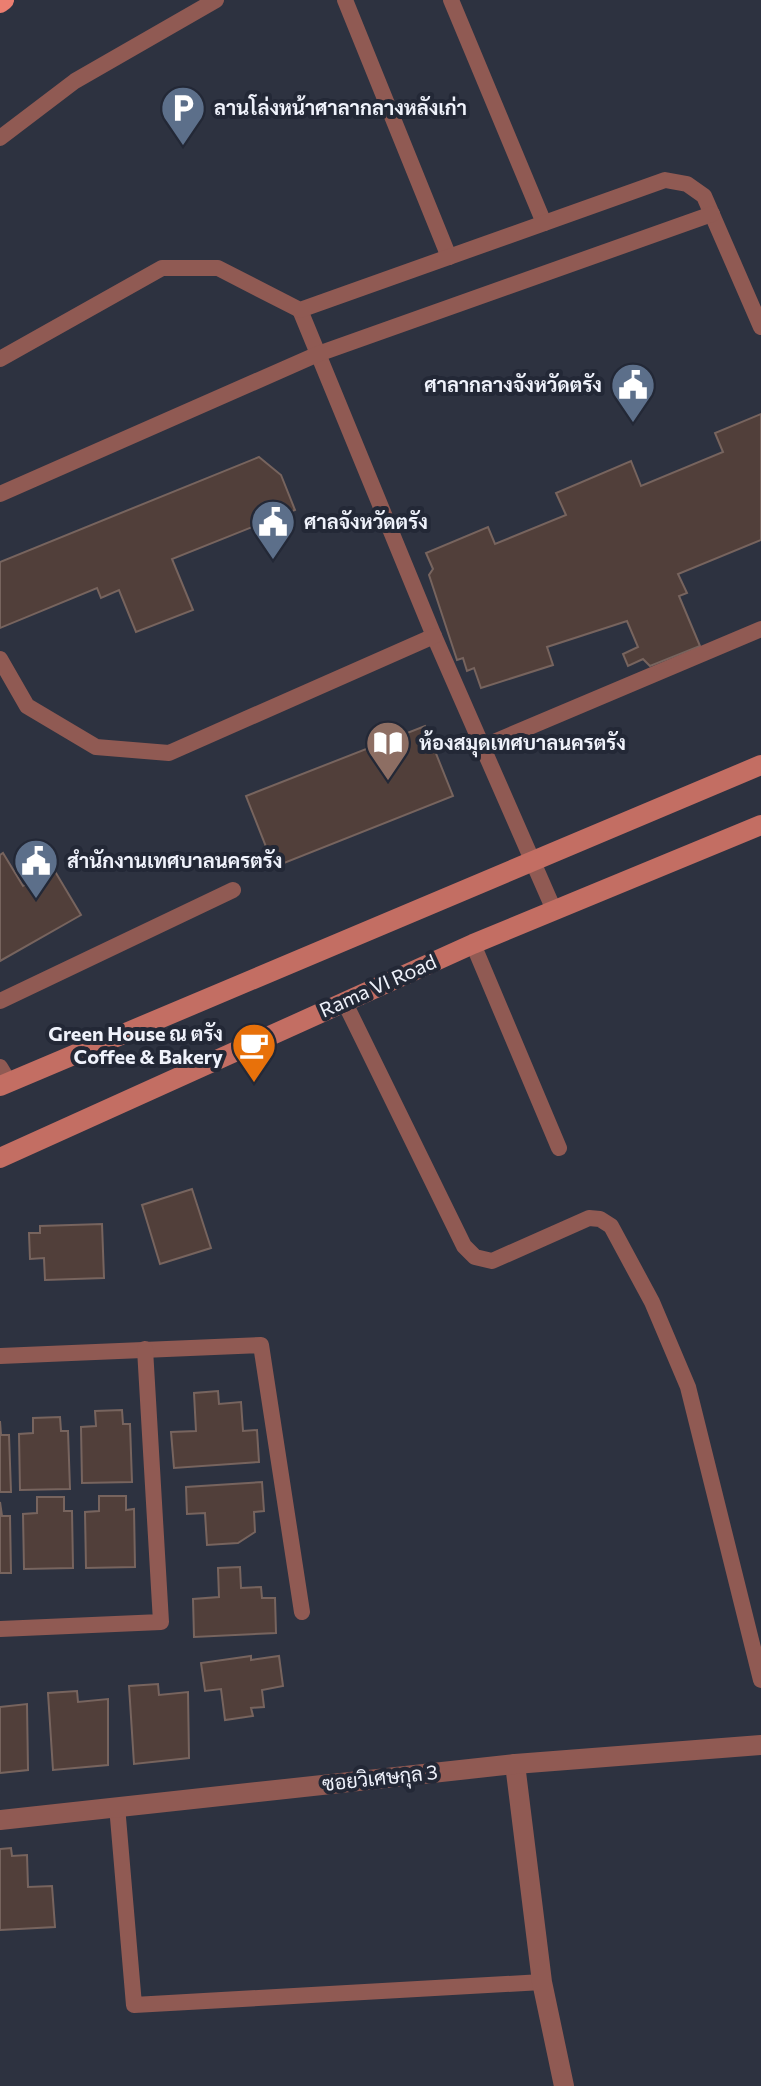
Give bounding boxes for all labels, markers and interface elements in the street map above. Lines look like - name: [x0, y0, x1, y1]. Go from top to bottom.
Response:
- parking icon: ลานโล่งหน้าศาลากลางหลังเก่า: [159, 84, 207, 147]
- place label: ลานโล่งหน้าศาลากลางหลังเก่า: [214, 94, 467, 119]
- public building icon: ศาลากลางจังหวัดตรัง: [609, 361, 657, 424]
- place label: ศาลากลางจังหวัดตรัง: [424, 372, 602, 396]
- public building icon: ศาลจังหวัดตรัง: [249, 498, 297, 561]
- place label: ศาลจังหวัดตรัง: [304, 509, 428, 533]
- library icon: ห้องสมุดเทศบาลนครตรัง: [364, 719, 412, 782]
- place label: ห้องสมุดเทศบาลนครตรัง: [419, 730, 626, 758]
- public building icon: สำนักงานเทศบาลนครตรัง: [12, 837, 60, 900]
- place label: สำนักงานเทศบาลนครตรัง: [67, 848, 282, 872]
- street label: Rama VI Road: [315, 949, 440, 1022]
- place label: Green House ณ ตรัง Coffee & Bakery: [48, 1021, 223, 1068]
- cafe icon: Green House ณ ตรัง Coffee & Bakery: [230, 1021, 278, 1084]
- street label: ซอยวิเศษกุล 3: [321, 1759, 439, 1798]

